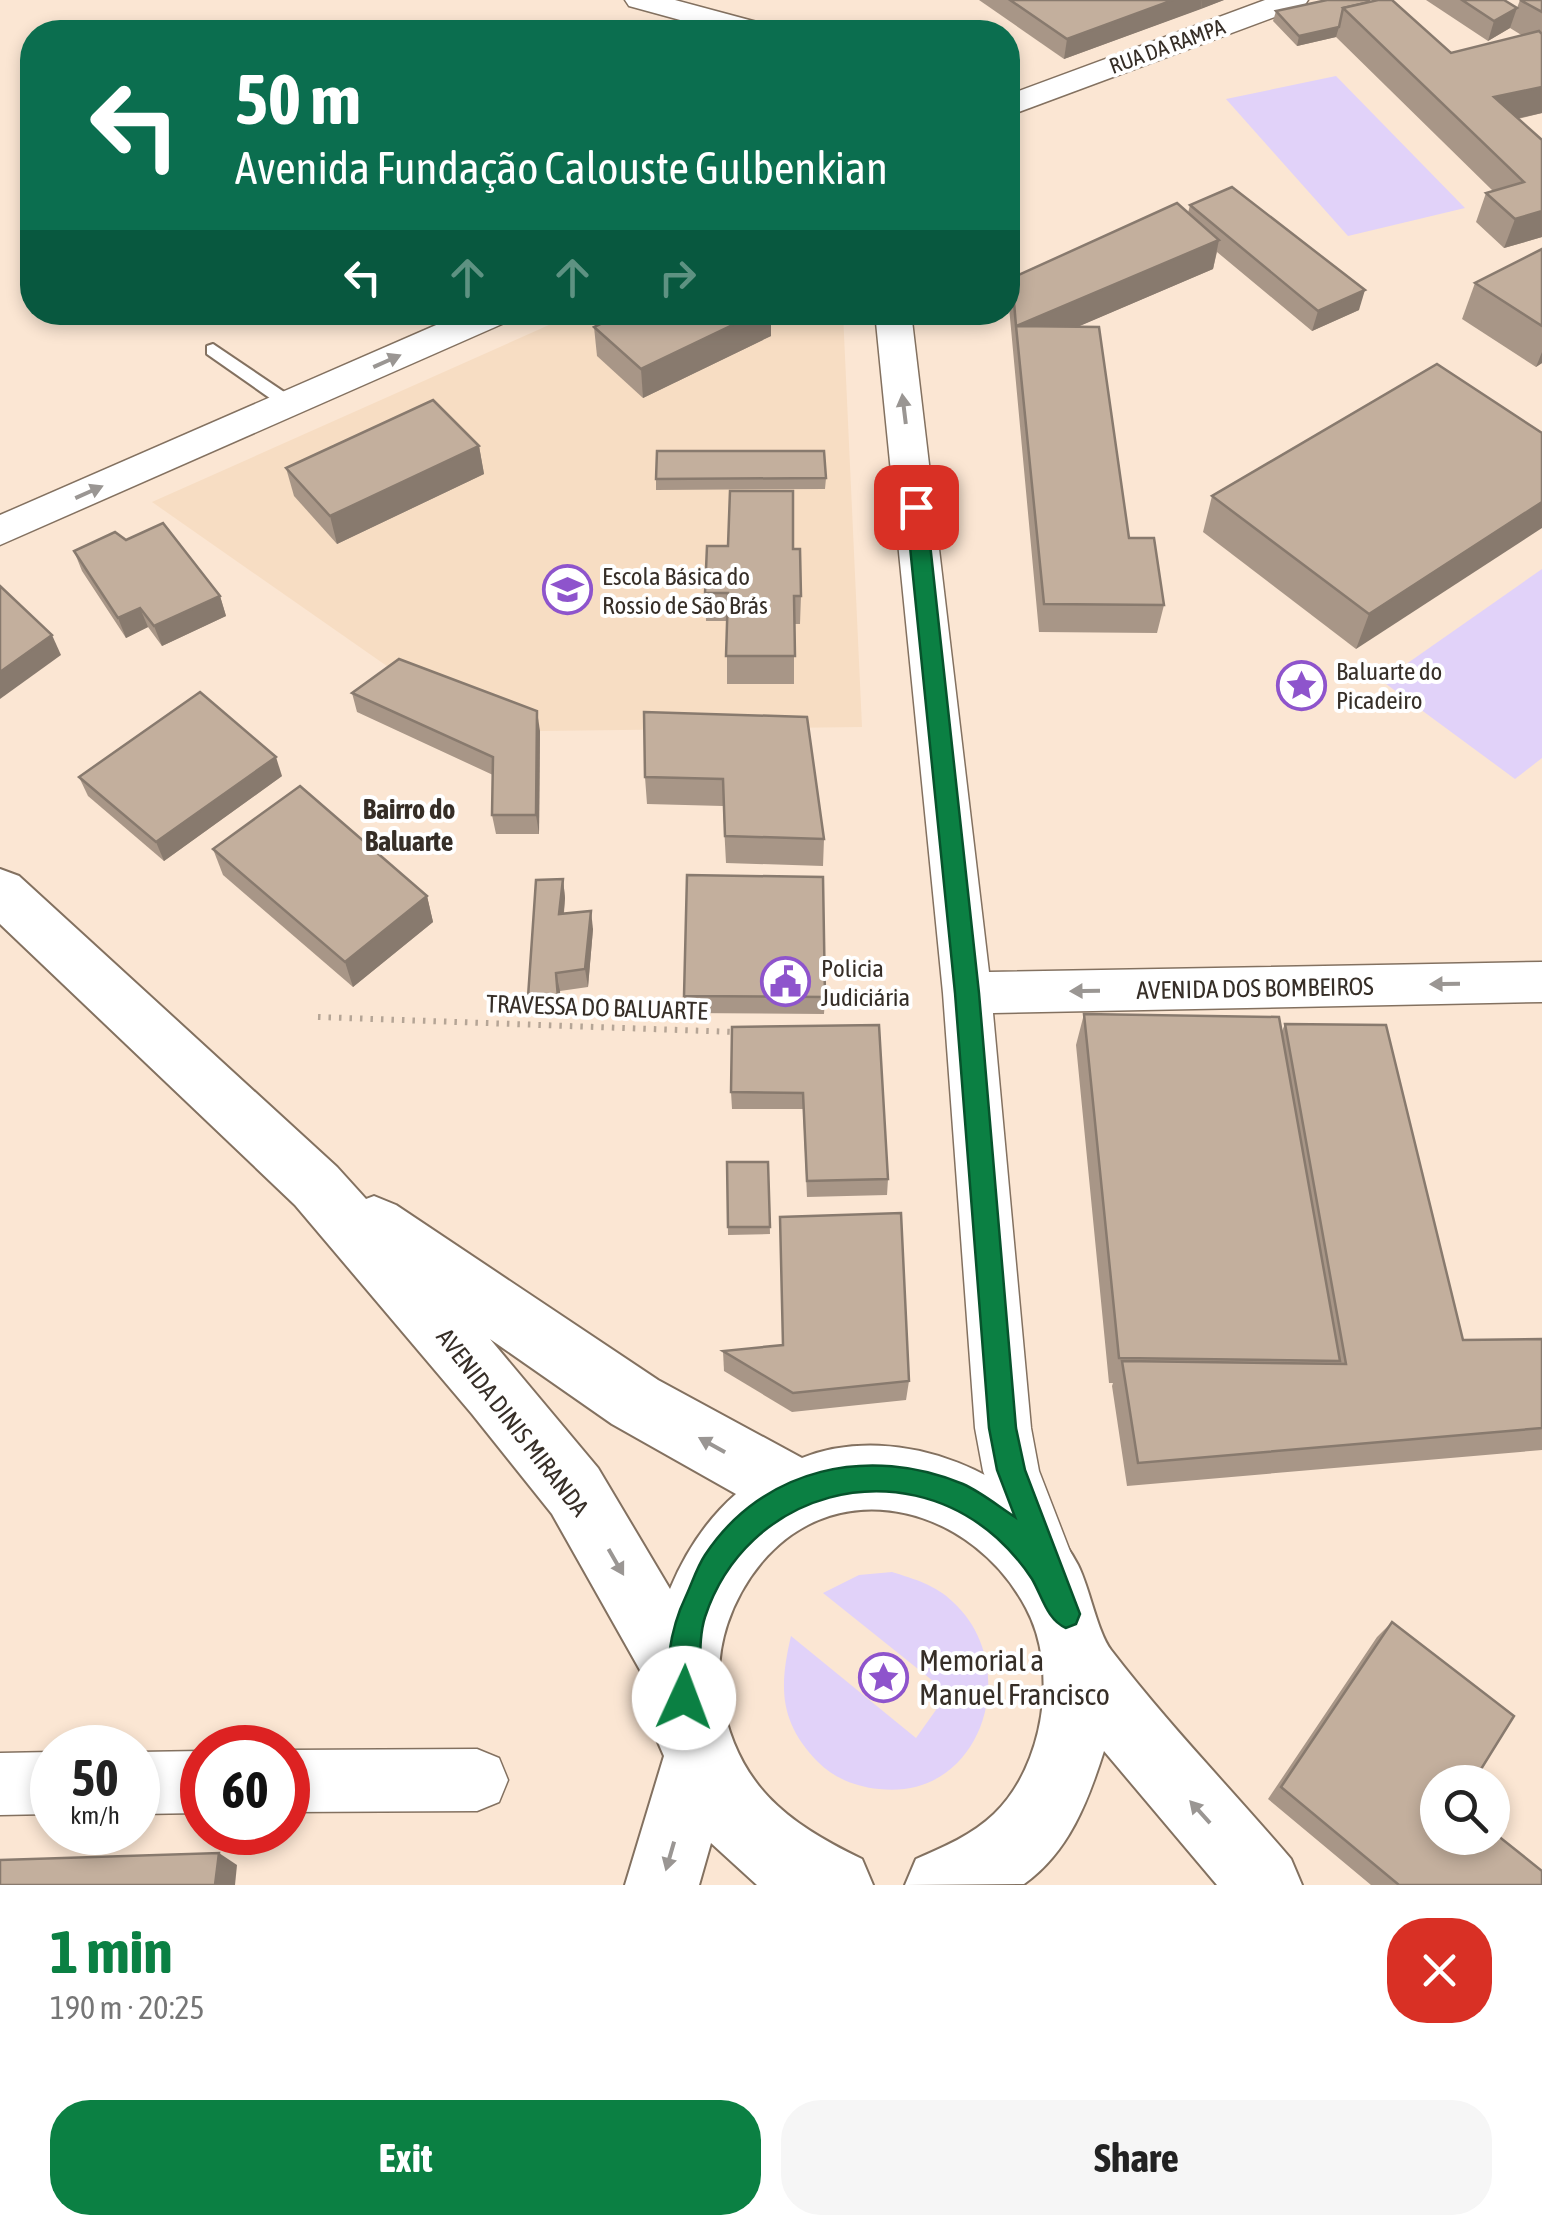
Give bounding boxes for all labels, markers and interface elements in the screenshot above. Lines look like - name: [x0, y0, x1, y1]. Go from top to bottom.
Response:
- street label: RUA DA RAMPA: [1106, 13, 1229, 79]
- text: 50 m: [235, 59, 361, 139]
- icon: left: [70, 60, 200, 190]
- text: Avenida Fundação Calouste Gulbenkian: [235, 142, 888, 194]
- icon: left: [335, 250, 390, 305]
- icon: ahead: [440, 250, 495, 305]
- icon: ahead: [545, 250, 600, 305]
- icon: right: [650, 250, 705, 305]
- one-way arrow: [372, 353, 402, 369]
- one-way arrow: [896, 392, 912, 424]
- pin: [874, 465, 959, 550]
- icon: arrive: [889, 480, 944, 535]
- one-way arrow: [74, 484, 104, 500]
- place label: Escola Básica do Rossio de São Brás: [602, 562, 768, 619]
- school or university icon: Escola Básica do Rossio de São Brás: [541, 564, 593, 616]
- place label: Baluarte do Picadeiro: [1336, 657, 1442, 714]
- place icon: Baluarte do Picadeiro: [1275, 659, 1327, 711]
- district label: Bairro do Baluarte: [363, 793, 455, 857]
- place label: Policia Judiciária: [821, 954, 910, 1011]
- public building icon: Policia Judiciária: [760, 956, 812, 1008]
- street label: AVENIDA DOS BOMBEIROS: [1136, 972, 1374, 1004]
- one-way arrow: [1428, 976, 1460, 992]
- one-way arrow: [1068, 983, 1100, 999]
- street label: TRAVESSA DO BALUARTE: [486, 989, 709, 1025]
- street label: AVENIDA DINIS MIRANDA: [431, 1323, 595, 1522]
- one-way arrow: [698, 1436, 727, 1453]
- one-way arrow: [607, 1548, 624, 1576]
- place label: Memorial a Manuel Francisco: [919, 1643, 1110, 1711]
- position arrow: [632, 1646, 736, 1750]
- place icon: Memorial a Manuel Francisco: [858, 1651, 910, 1703]
- speed limit sign: 60: [180, 1725, 310, 1855]
- text: 50: [71, 1749, 118, 1807]
- map controls: [1420, 1765, 1510, 1855]
- button: search: [1420, 1765, 1510, 1855]
- one-way arrow: [1190, 1800, 1212, 1825]
- text: km/h: [70, 1801, 120, 1829]
- one-way arrow: [662, 1841, 677, 1871]
- text: 1 min: [50, 1917, 173, 1986]
- button: close: [1387, 1918, 1492, 2023]
- text: 190 m · 20:25: [50, 1989, 205, 2026]
- button: Exit: [50, 2100, 761, 2215]
- button: Share: [781, 2100, 1492, 2215]

